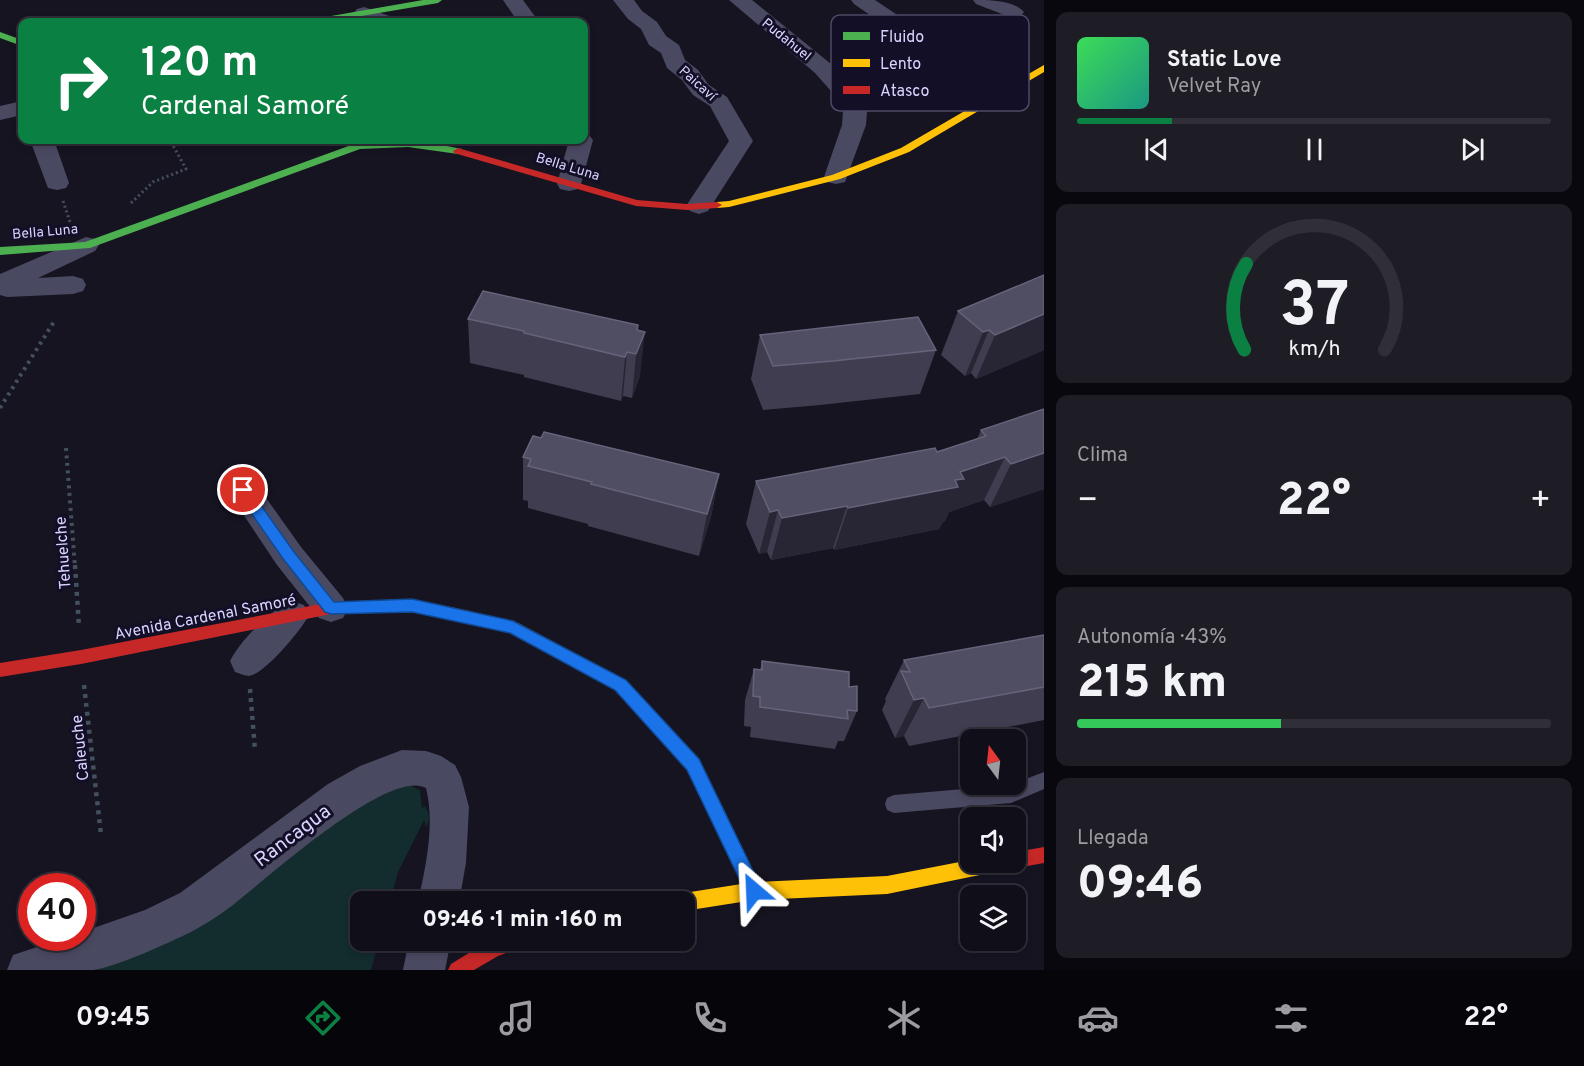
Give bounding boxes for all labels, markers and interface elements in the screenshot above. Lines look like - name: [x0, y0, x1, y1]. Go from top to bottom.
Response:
- street label: Pudahuel: [758, 15, 814, 65]
- legend: [831, 15, 1029, 111]
- text: Fluido: [880, 28, 924, 48]
- text: 120 m: [141, 38, 258, 91]
- icon: right: [42, 42, 120, 120]
- text: Static Love: [1167, 47, 1281, 74]
- text: Lento: [880, 55, 921, 75]
- street label: Paicaví: [675, 63, 720, 106]
- text: Velvet Ray: [1167, 74, 1261, 100]
- text: Atasco: [880, 82, 929, 102]
- text: Cardenal Samoré: [141, 90, 349, 124]
- icon: previous: [1140, 133, 1173, 166]
- icon: pause: [1298, 133, 1331, 166]
- icon: next: [1456, 133, 1489, 166]
- street label: Bella Luna: [534, 150, 602, 185]
- street label: Bella Luna: [12, 221, 79, 244]
- text: 37: [1279, 270, 1349, 349]
- text: km/h: [1288, 337, 1340, 364]
- text: Clima: [1077, 443, 1128, 469]
- pin: [217, 464, 268, 515]
- icon: arrive: [226, 473, 259, 506]
- text: 22°: [1277, 474, 1351, 531]
- text: −: [1077, 481, 1098, 523]
- text: +: [1530, 481, 1551, 523]
- street label: Tehuelche: [51, 516, 77, 590]
- street label: Avenida Cardenal Samoré: [113, 591, 298, 645]
- text: Autonomía · 43%: [1077, 625, 1227, 651]
- text: 215 km: [1077, 656, 1227, 713]
- street label: Caleuche: [68, 714, 94, 782]
- north arrow: [960, 729, 1026, 795]
- map controls: [960, 729, 1026, 951]
- street label: Rancagua: [250, 799, 337, 874]
- button: sound: [960, 807, 1026, 873]
- text: Llegada: [1077, 826, 1149, 852]
- text: 09:46: [1077, 857, 1203, 914]
- position arrow: [722, 859, 786, 923]
- speed limit sign: 40: [18, 873, 96, 951]
- button: layers: [960, 885, 1026, 951]
- text: 09:46 · 1 min · 160 m: [422, 907, 623, 934]
- icon: directions: [302, 997, 344, 1039]
- icon: music: [496, 997, 538, 1039]
- icon: phone: [689, 997, 731, 1039]
- icon: climate: [883, 997, 925, 1039]
- icon: car: [1077, 997, 1119, 1039]
- icon: filters: [1270, 997, 1312, 1039]
- text: 09:45: [76, 1001, 151, 1035]
- text: 22°: [1464, 1001, 1508, 1035]

